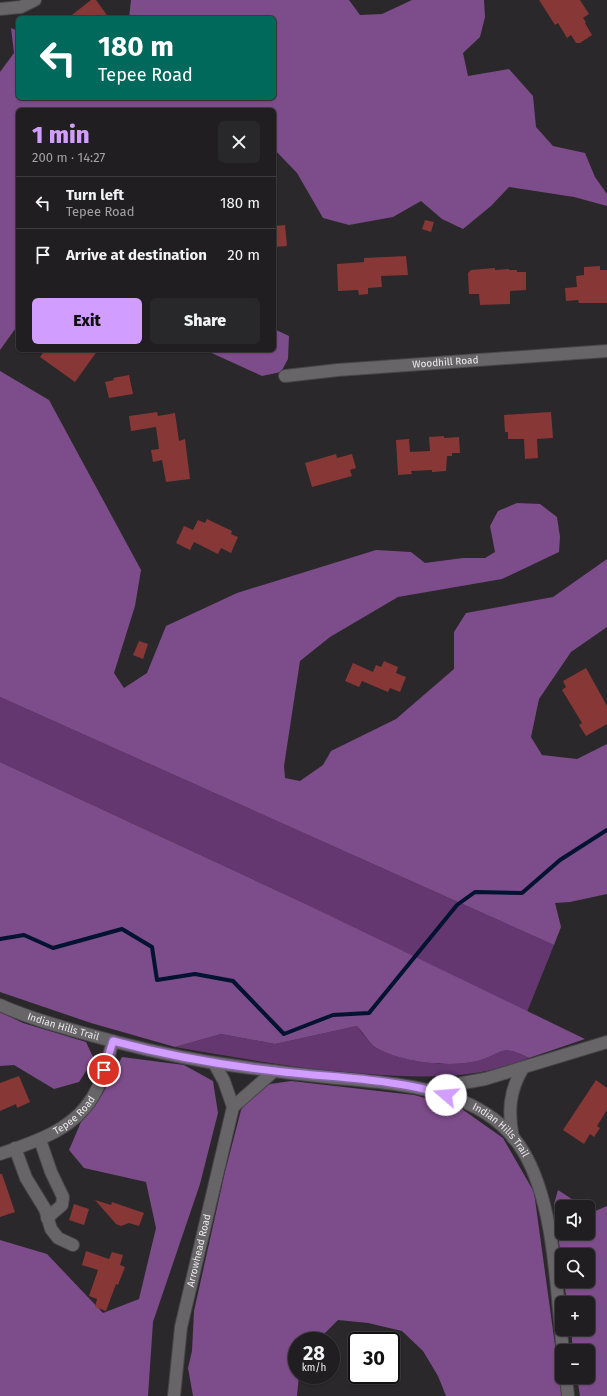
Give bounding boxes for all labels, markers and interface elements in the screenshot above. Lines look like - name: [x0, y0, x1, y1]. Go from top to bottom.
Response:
- text: 180 m: [98, 30, 174, 63]
- icon: left: [32, 32, 84, 84]
- text: Tepee Road: [98, 64, 193, 86]
- text: 1 min: [32, 121, 90, 149]
- button: close: [218, 121, 260, 163]
- text: 200 m · 14:27: [32, 150, 105, 165]
- text: Turn left: [66, 186, 124, 204]
- icon: left: [32, 192, 54, 214]
- text: 180 m: [220, 194, 260, 212]
- text: Tepee Road: [66, 204, 134, 219]
- icon: arrive: [32, 244, 54, 266]
- text: Arrive at destination: [66, 246, 207, 264]
- text: 20 m: [227, 246, 260, 264]
- button: Exit: [32, 298, 142, 344]
- button: Share: [150, 298, 260, 344]
- street label: Woodhill Road: [412, 354, 479, 371]
- street label: Indian Hills Trail: [26, 1010, 100, 1043]
- pin: [87, 1053, 121, 1087]
- icon: arrive: [93, 1059, 115, 1081]
- position arrow: [425, 1074, 467, 1116]
- street label: Tepee Road: [51, 1094, 98, 1137]
- street label: Indian Hills Trail: [470, 1101, 531, 1159]
- map controls: [555, 1200, 595, 1384]
- button: sound: [555, 1200, 595, 1240]
- street label: Arrowhead Road: [185, 1213, 214, 1288]
- button: search: [555, 1248, 595, 1288]
- button: +: [555, 1296, 595, 1336]
- speed limit sign: 30: [348, 1332, 400, 1384]
- text: 28: [303, 1341, 325, 1365]
- button: −: [555, 1344, 595, 1384]
- text: km/h: [302, 1362, 326, 1374]

